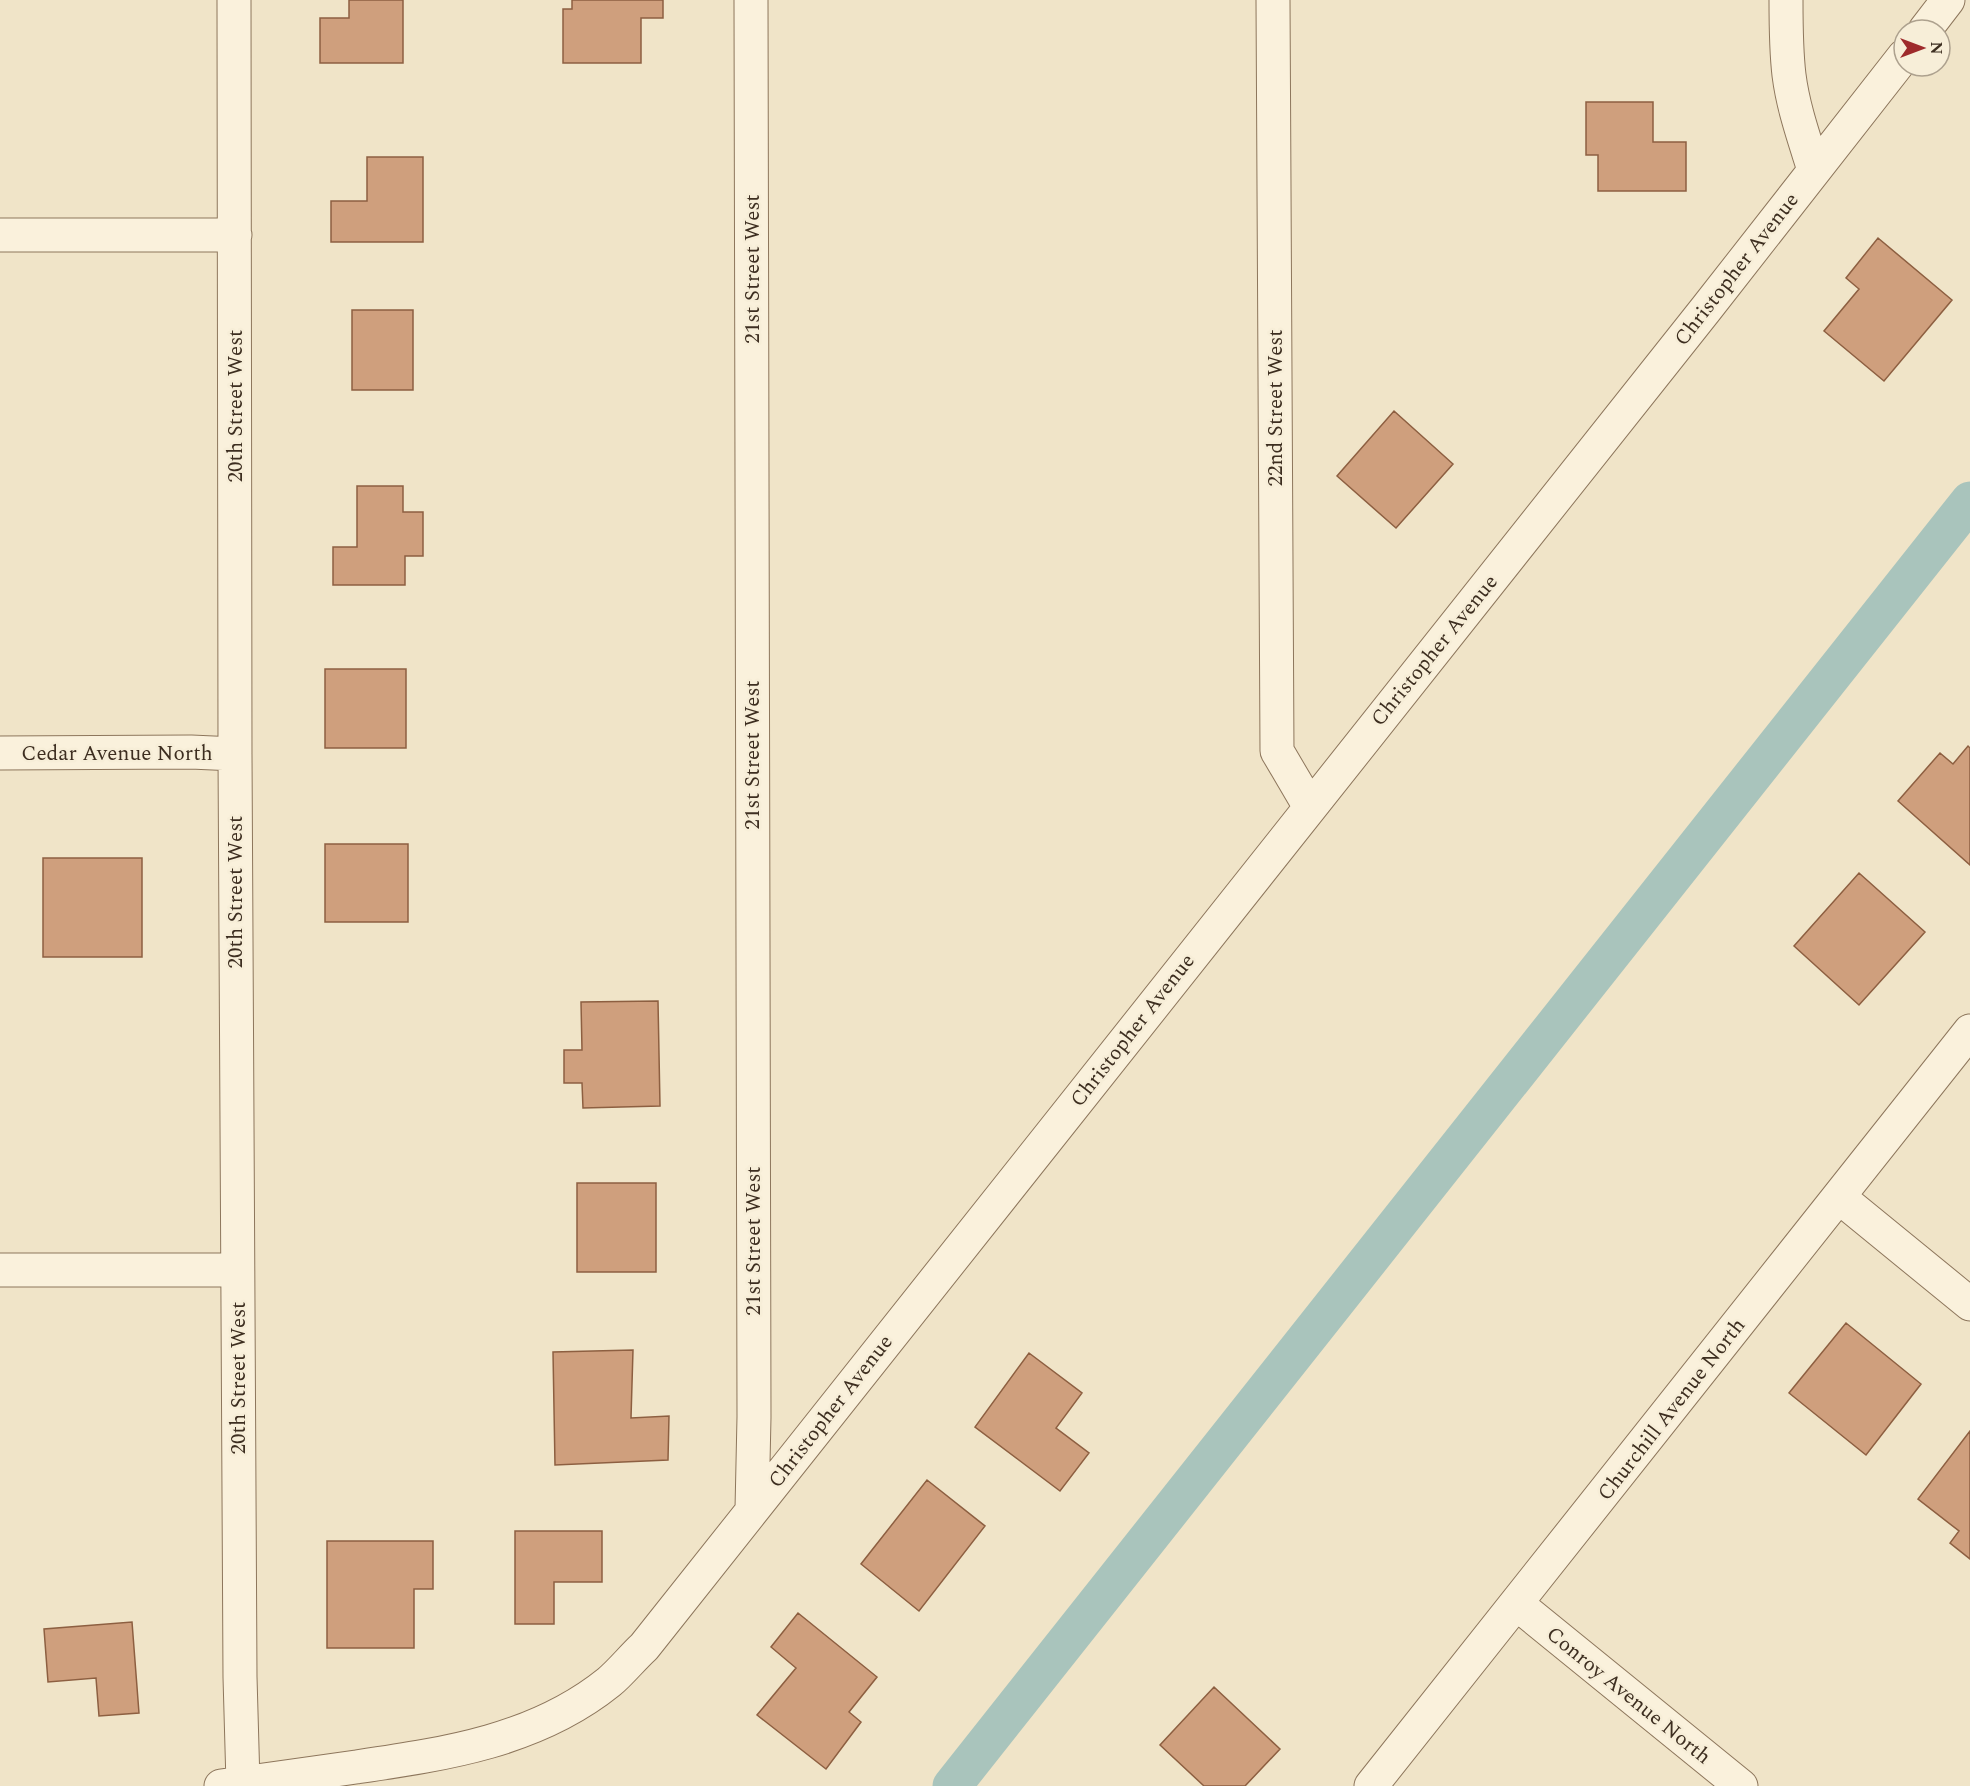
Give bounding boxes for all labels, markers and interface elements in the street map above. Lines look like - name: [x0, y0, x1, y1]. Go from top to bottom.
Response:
- north arrow: [1892, 18, 1952, 78]
- text: N: [1924, 41, 1948, 55]
- street label: Christopher Avenue: [1667, 186, 1807, 353]
- street label: 21st Street West: [737, 194, 769, 344]
- street label: 22nd Street West: [1260, 329, 1292, 487]
- street label: 20th Street West: [220, 330, 252, 482]
- street label: Christopher Avenue: [1363, 568, 1506, 733]
- street label: 21st Street West: [737, 680, 769, 830]
- street label: Cedar Avenue North: [21, 738, 213, 770]
- street label: 20th Street West: [220, 816, 252, 968]
- street label: Christopher Avenue: [1063, 947, 1203, 1114]
- street label: 21st Street West: [738, 1166, 770, 1316]
- street label: 20th Street West: [223, 1302, 255, 1454]
- street label: Churchill Avenue North: [1590, 1311, 1754, 1508]
- street label: Christopher Avenue: [761, 1328, 901, 1495]
- street label: Conroy Avenue North: [1539, 1619, 1718, 1773]

